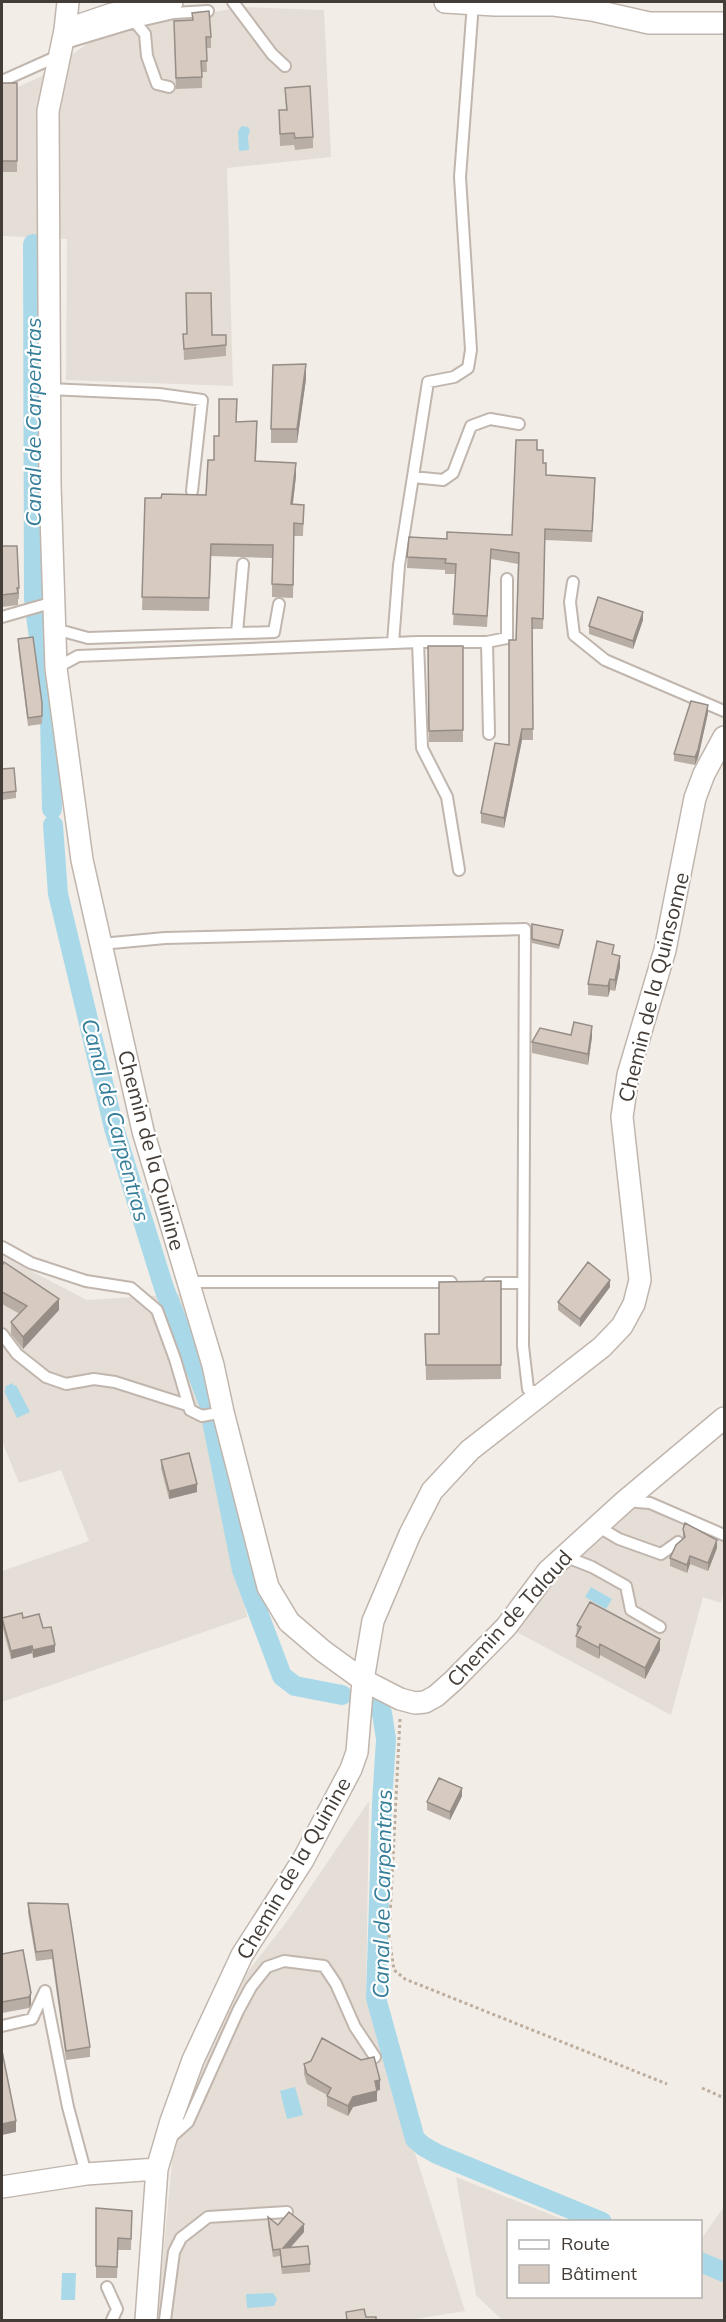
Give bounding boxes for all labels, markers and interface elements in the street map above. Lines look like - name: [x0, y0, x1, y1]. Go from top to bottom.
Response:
- water label: Canal de Carpentras: [19, 317, 47, 527]
- street label: Chemin de la Quinsonne: [612, 869, 694, 1105]
- water label: Canal de Carpentras: [75, 1015, 157, 1225]
- street label: Chemin de la Quinine: [113, 1047, 191, 1253]
- street label: Chemin de Talaud: [441, 1544, 577, 1692]
- street label: Chemin de la Quinine: [230, 1772, 356, 1964]
- water label: Canal de Carpentras: [366, 1789, 398, 1999]
- legend: [507, 2220, 702, 2298]
- text: Route: [561, 2232, 610, 2255]
- text: Bâtiment: [561, 2262, 637, 2285]

